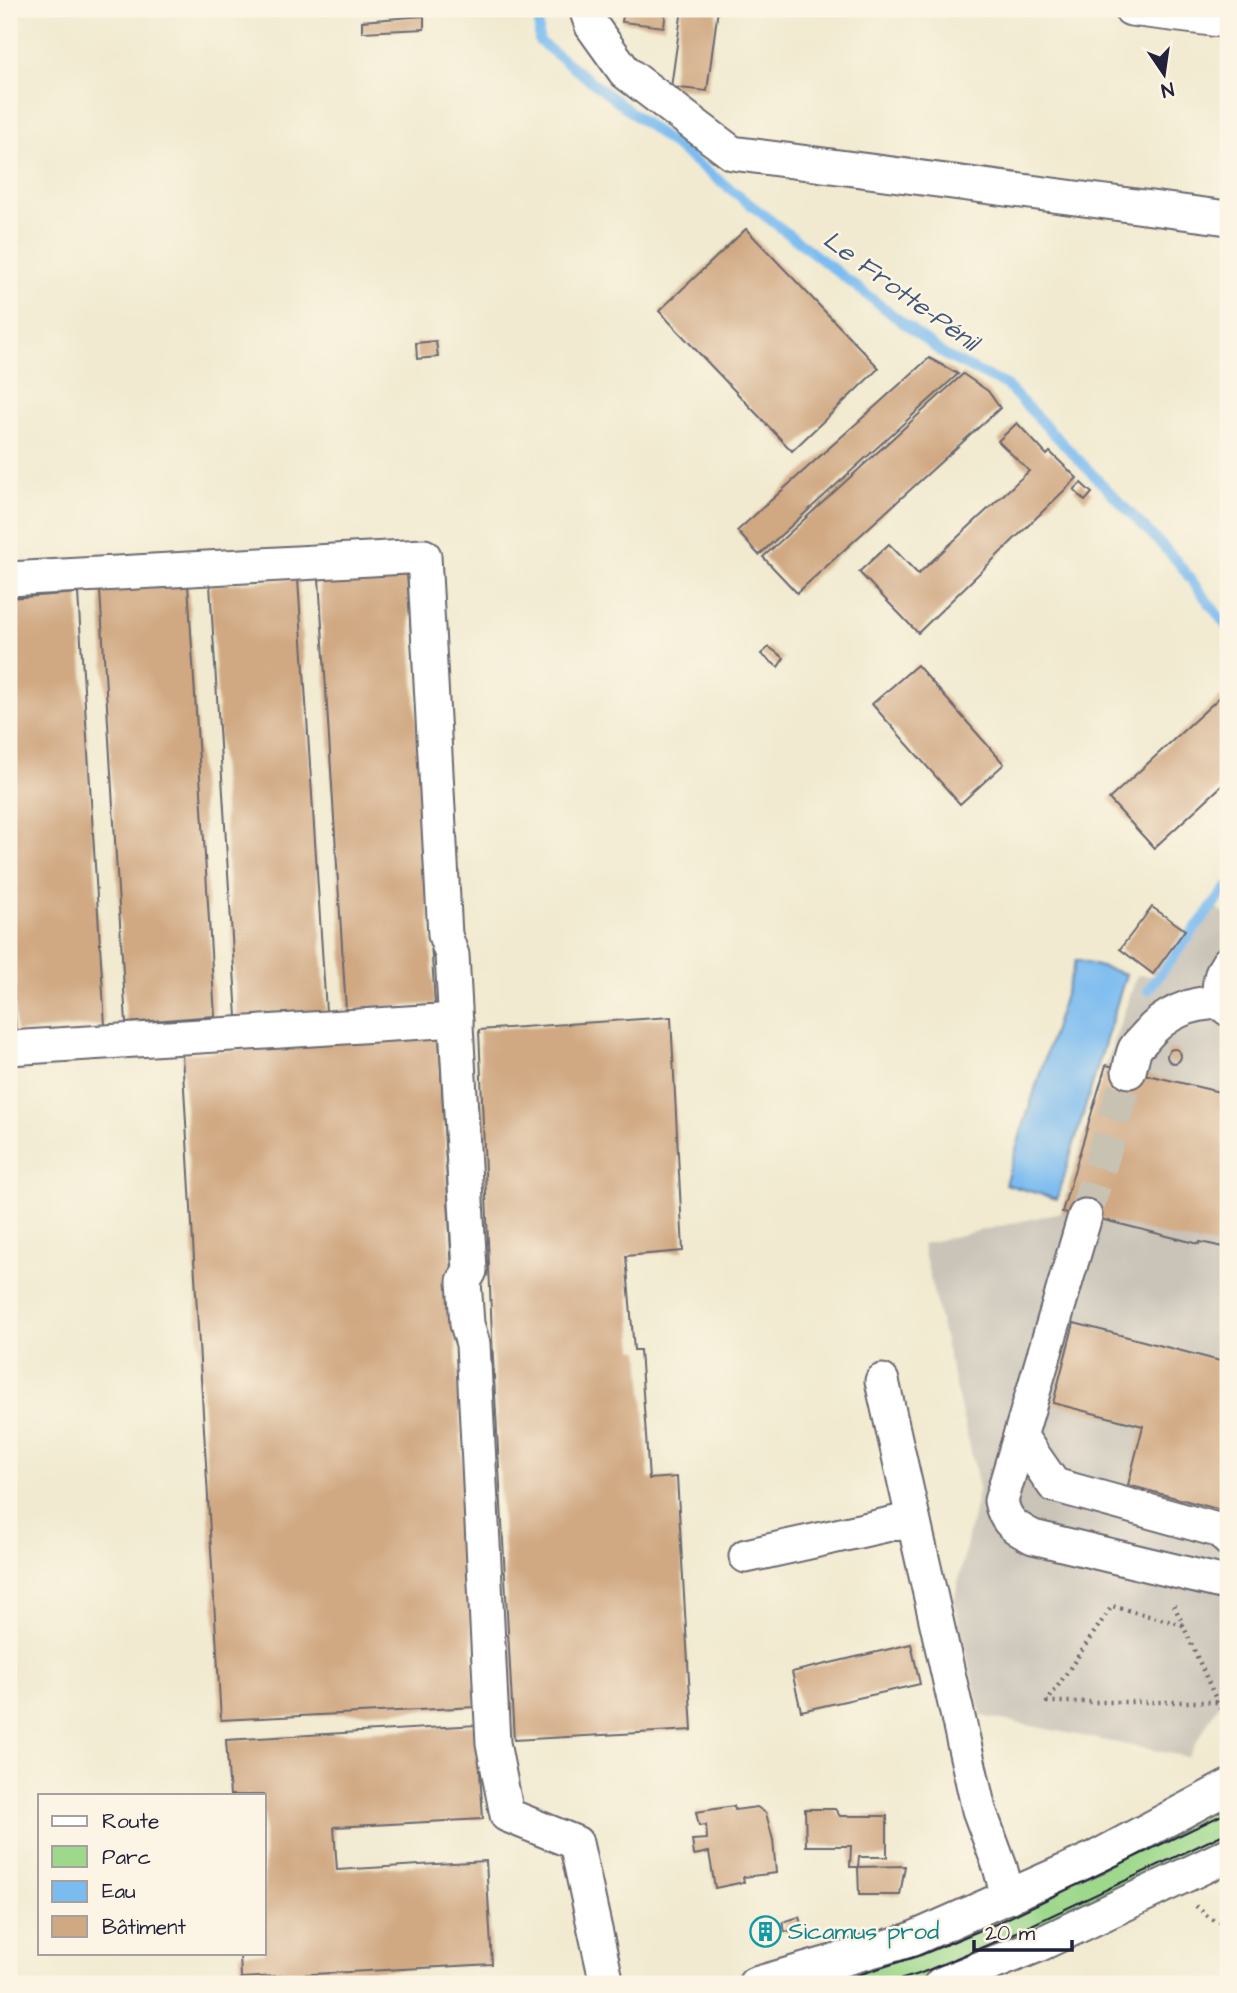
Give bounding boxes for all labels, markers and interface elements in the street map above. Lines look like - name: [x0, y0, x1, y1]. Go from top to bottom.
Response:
- north arrow: [1128, 38, 1198, 108]
- text: N: [1159, 75, 1176, 104]
- water label: Le Frotte-Pénil: [816, 222, 988, 361]
- legend: [38, 1794, 266, 1954]
- text: Route: [102, 1807, 159, 1836]
- text: Parc: [102, 1843, 151, 1872]
- text: Eau: [102, 1877, 136, 1906]
- scale bar: [974, 1909, 1072, 1953]
- text: Bâtiment: [102, 1913, 186, 1942]
- building icon: Sicamus prod: [748, 1915, 782, 1949]
- place label: Sicamus prod: [788, 1915, 939, 1949]
- text: 20 m: [985, 1919, 1036, 1948]

